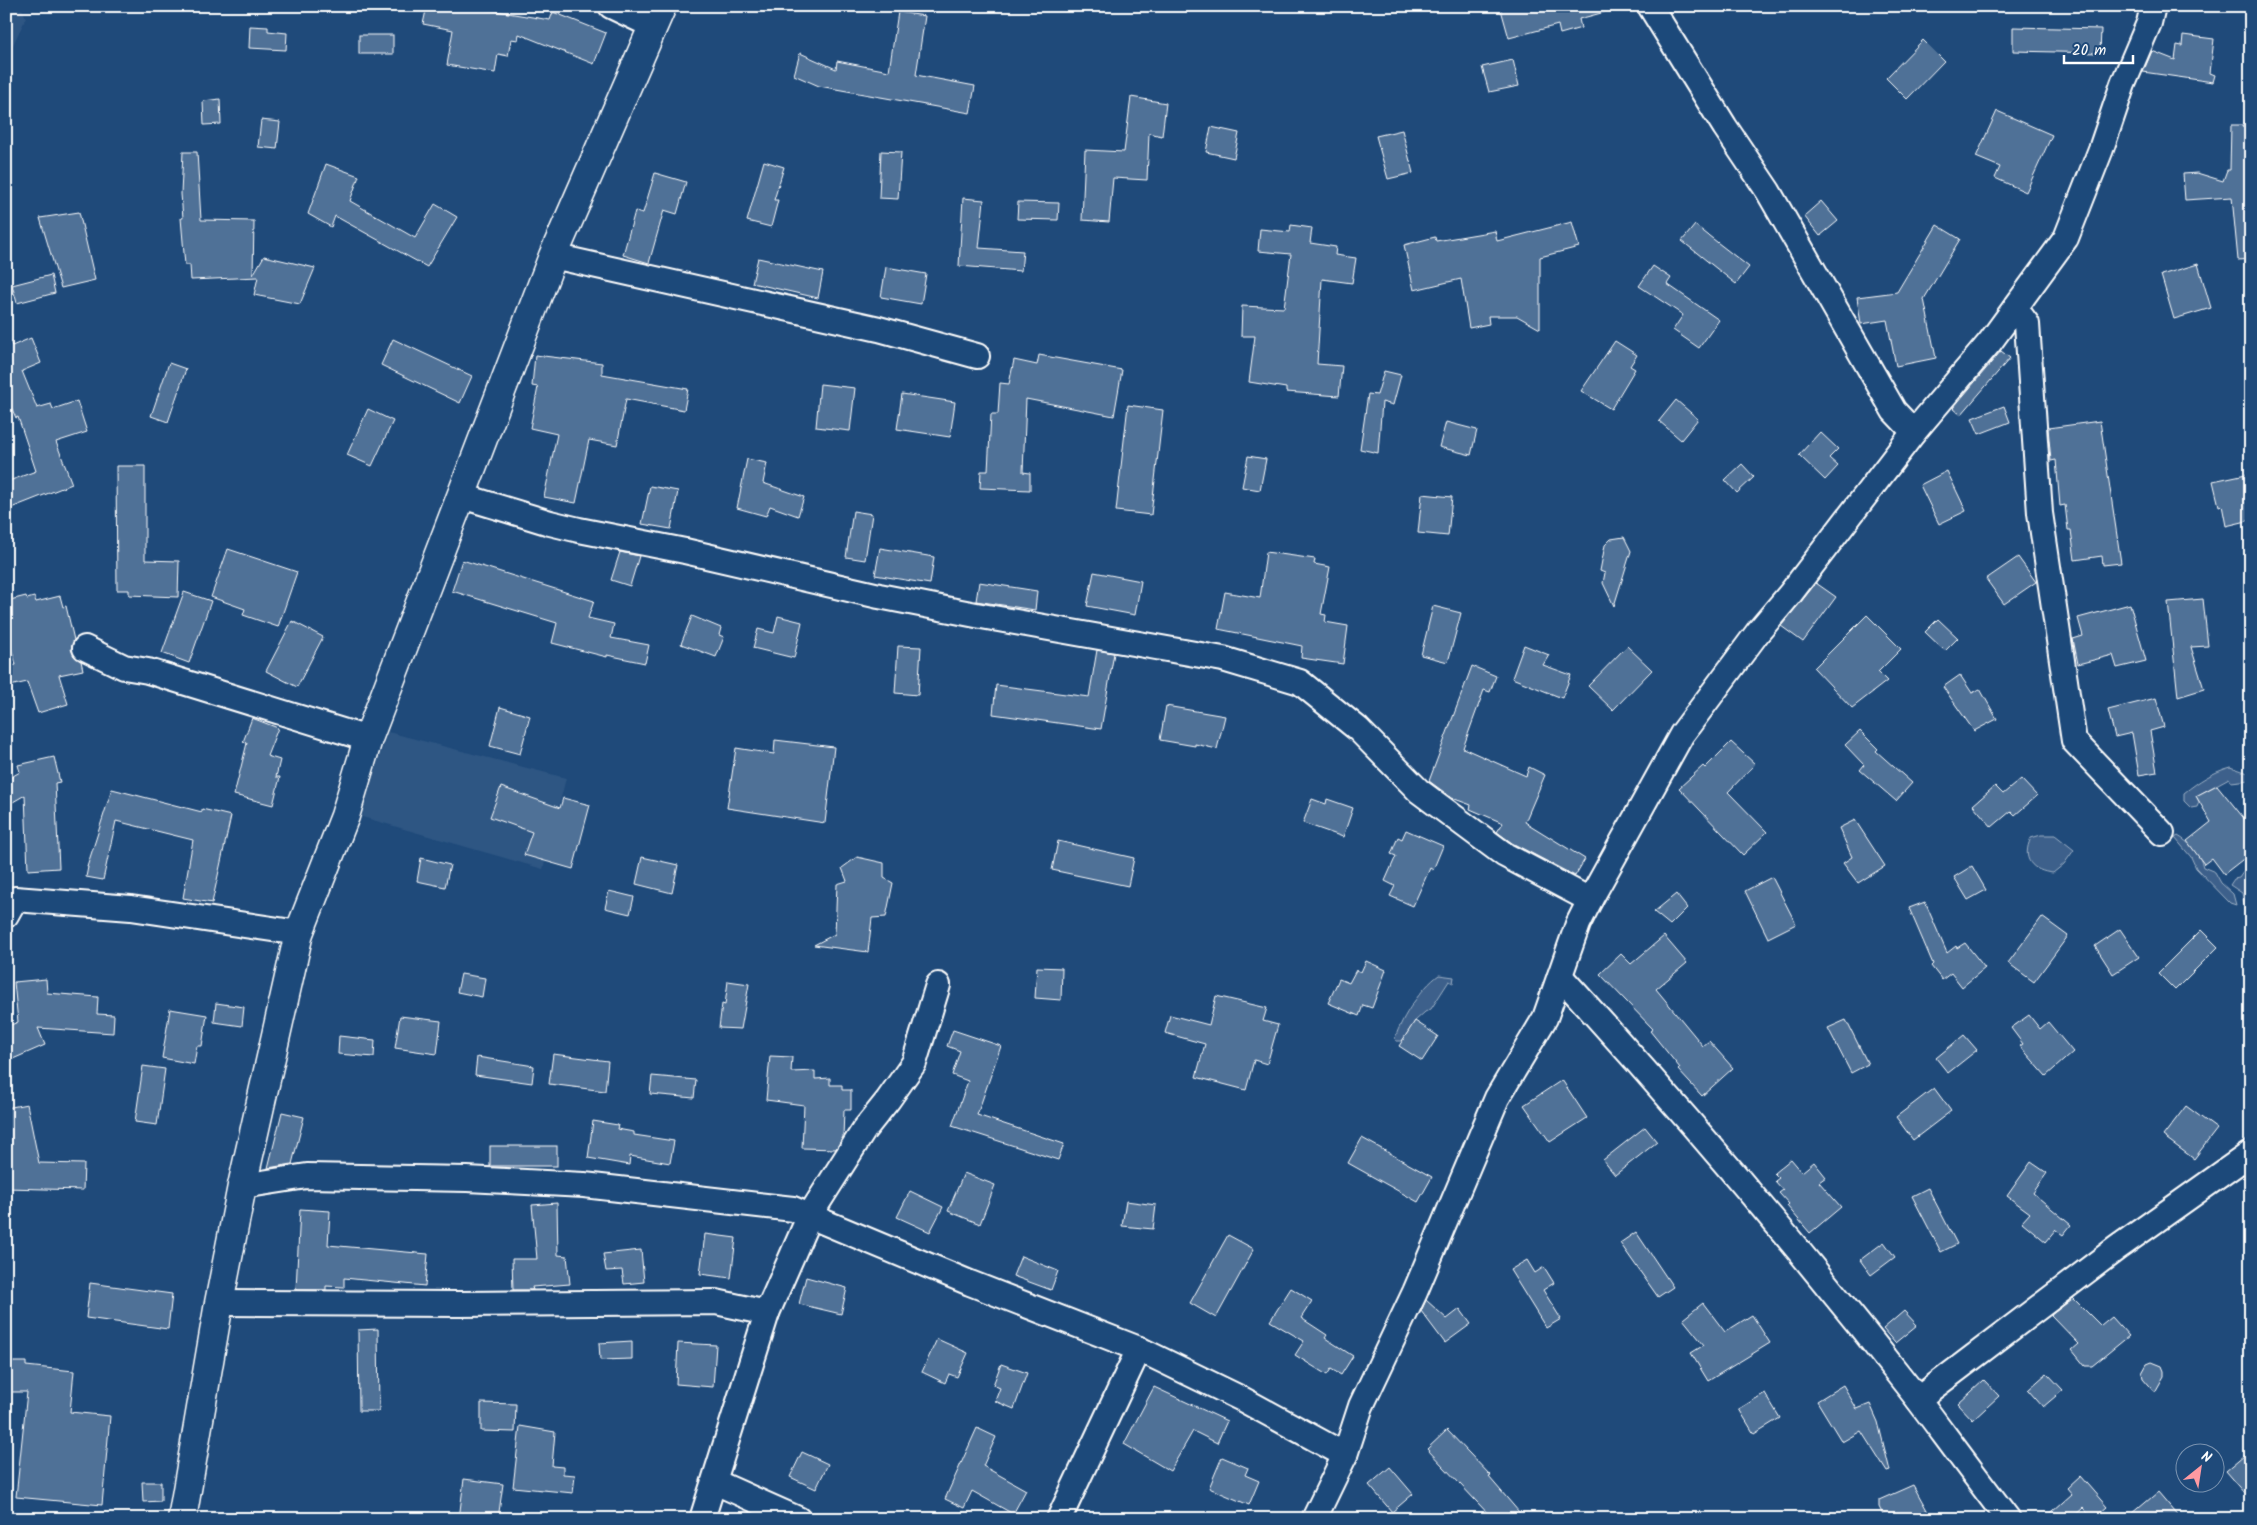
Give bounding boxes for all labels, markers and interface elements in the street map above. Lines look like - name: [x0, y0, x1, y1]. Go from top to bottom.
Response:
- scale bar: [2064, 32, 2133, 64]
- text: 20 m: [2072, 39, 2106, 63]
- north arrow: [2174, 1442, 2224, 1492]
- text: N: [2197, 1446, 2215, 1469]

